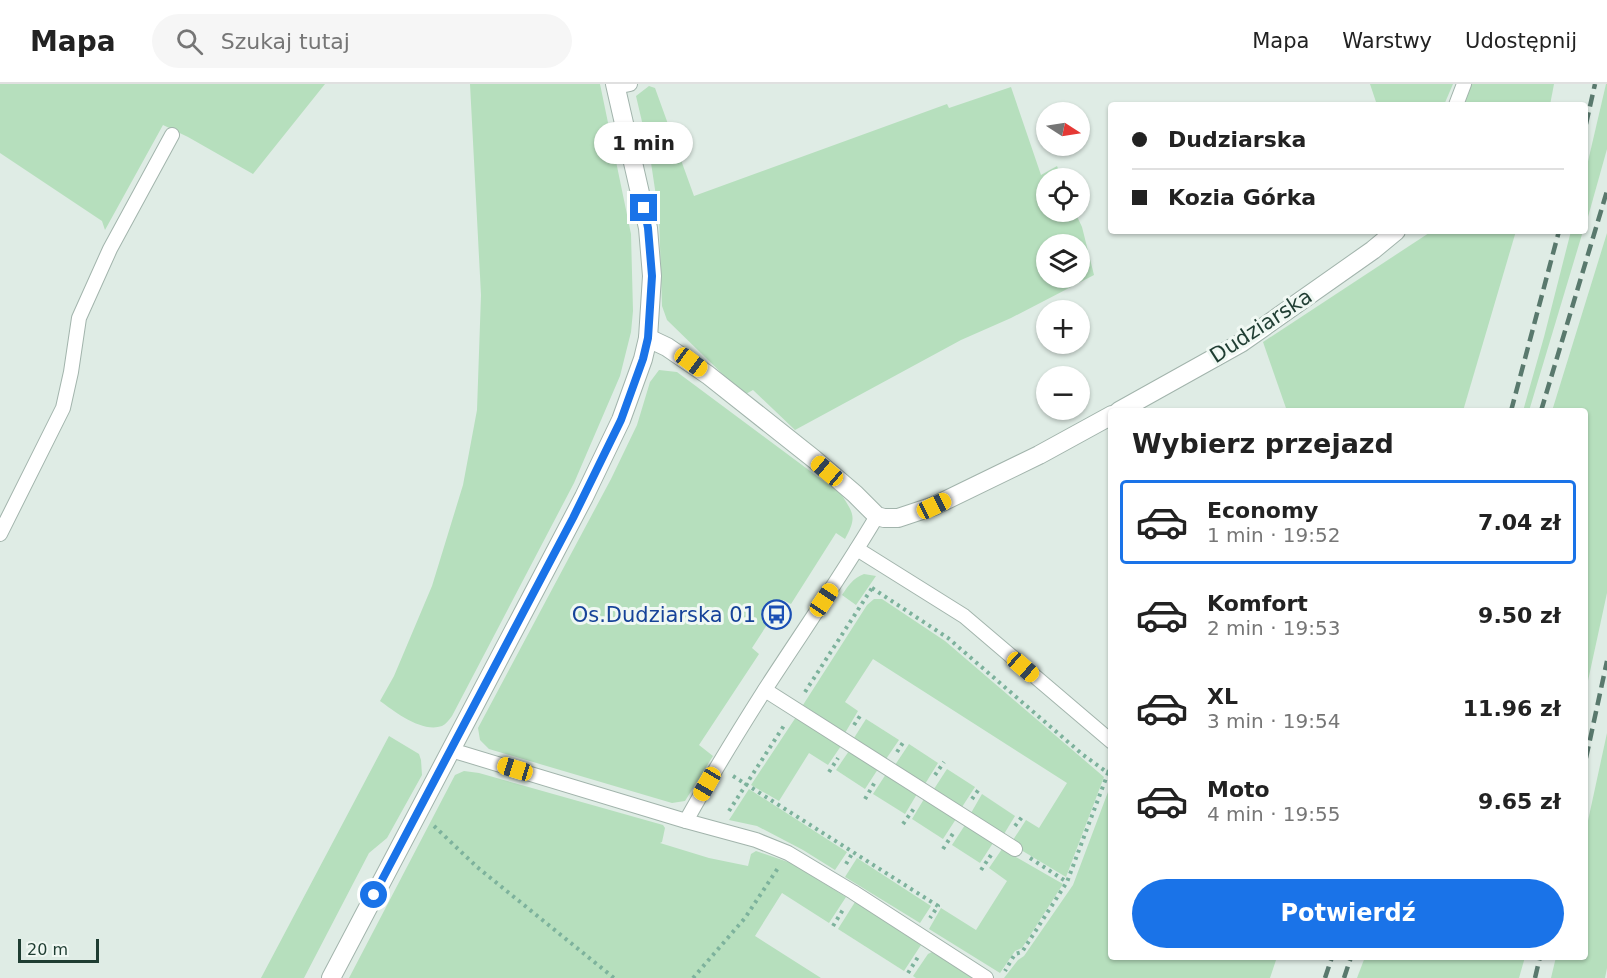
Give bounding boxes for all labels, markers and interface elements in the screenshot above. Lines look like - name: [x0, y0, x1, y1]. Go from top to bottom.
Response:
- search box: [152, 14, 572, 68]
- text: Mapa: [30, 25, 116, 58]
- icon: search: [173, 25, 206, 58]
- text: Szukaj tutaj: [221, 29, 350, 54]
- text: Mapa: [1252, 29, 1309, 53]
- text: Warstwy: [1342, 29, 1432, 53]
- text: Udostępnij: [1465, 29, 1577, 53]
- north arrow: [1036, 102, 1090, 156]
- map controls: [1036, 102, 1090, 420]
- callout: 1 min: [594, 121, 694, 163]
- text: Dudziarska: [1168, 127, 1306, 152]
- text: 1 min: [612, 131, 675, 155]
- button: locate: [1036, 168, 1090, 222]
- text: Kozia Górka: [1168, 185, 1316, 210]
- route end: [630, 194, 657, 221]
- button: layers: [1036, 234, 1090, 288]
- street label: Dudziarska: [1205, 284, 1317, 368]
- button: +: [1036, 300, 1090, 354]
- car: [671, 344, 711, 380]
- button: −: [1036, 366, 1090, 420]
- text: Wybierz przejazd: [1132, 428, 1394, 459]
- car: [807, 453, 847, 489]
- car: [914, 490, 954, 522]
- icon: car: [1135, 495, 1189, 549]
- text: Economy: [1207, 498, 1318, 523]
- text: 7.04 zł: [1478, 510, 1561, 535]
- text: 1 min · 19:52: [1207, 523, 1341, 547]
- car: [806, 580, 842, 620]
- icon: car: [1135, 588, 1189, 642]
- text: Komfort: [1207, 591, 1308, 616]
- bus stop icon: Os.Dudziarska 01: [761, 599, 793, 631]
- place label: Os.Dudziarska 01: [572, 603, 756, 627]
- text: 9.50 zł: [1478, 603, 1561, 628]
- text: 2 min · 19:53: [1207, 616, 1341, 640]
- car: [1004, 648, 1042, 686]
- icon: car: [1135, 681, 1189, 735]
- text: XL: [1207, 684, 1238, 709]
- text: 11.96 zł: [1463, 696, 1561, 721]
- text: 3 min · 19:54: [1207, 709, 1341, 733]
- car: [495, 755, 535, 783]
- car: [690, 764, 724, 804]
- icon: car: [1135, 774, 1189, 828]
- text: Moto: [1207, 777, 1270, 802]
- text: 9.65 zł: [1478, 789, 1561, 814]
- text: 4 min · 19:55: [1207, 802, 1341, 826]
- button: Potwierdź: [1132, 879, 1564, 948]
- route start: [360, 881, 387, 908]
- scale bar: [18, 936, 99, 964]
- text: 20 m: [27, 940, 68, 959]

